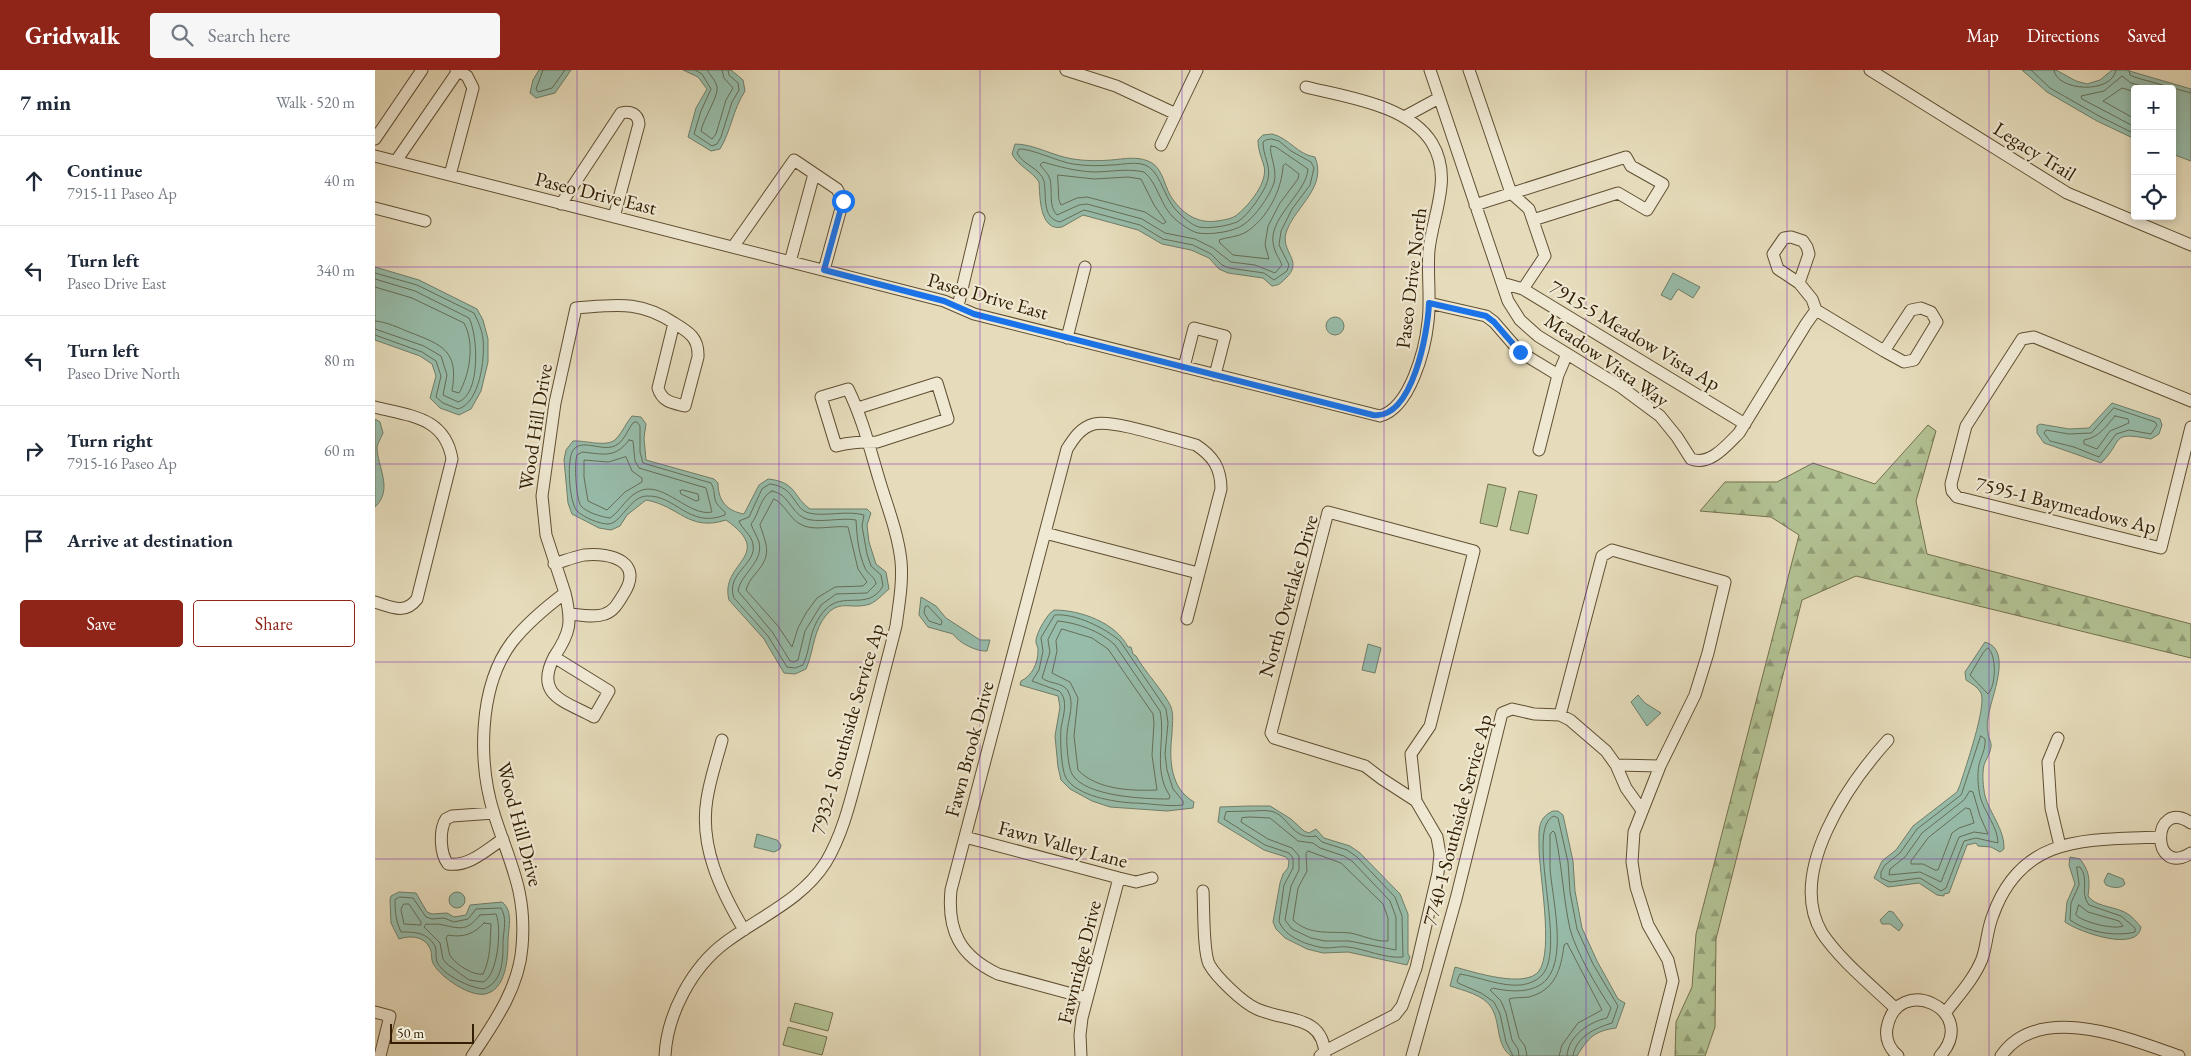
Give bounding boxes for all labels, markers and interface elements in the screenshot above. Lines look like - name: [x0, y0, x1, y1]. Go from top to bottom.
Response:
- search box: [150, 13, 500, 58]
- text: Gridwalk: [25, 20, 120, 51]
- icon: search: [168, 21, 196, 49]
- text: Search here: [208, 23, 290, 48]
- text: Map: [1967, 24, 1999, 47]
- text: Directions: [2027, 24, 2099, 47]
- text: Saved: [2127, 24, 2166, 47]
- map controls: [2131, 85, 2176, 220]
- button: +: [2131, 85, 2176, 130]
- text: 7 min: [20, 89, 71, 116]
- text: Walk · 520 m: [276, 92, 355, 113]
- street label: Legacy Trail: [1989, 115, 2081, 187]
- button: −: [2131, 130, 2176, 175]
- text: Continue: [67, 158, 142, 183]
- street label: Paseo Drive East: [533, 165, 660, 221]
- icon: ahead: [20, 167, 48, 195]
- text: 40 m: [324, 170, 355, 191]
- button: locate: [2131, 175, 2176, 220]
- text: 7915-11 Paseo Ap: [67, 183, 177, 204]
- route start: [832, 190, 855, 213]
- street label: Paseo Drive North: [1389, 206, 1433, 350]
- text: Turn left: [67, 248, 139, 273]
- icon: left: [20, 257, 48, 285]
- text: 340 m: [316, 260, 355, 281]
- street label: Paseo Drive East: [925, 266, 1052, 326]
- text: Paseo Drive East: [67, 273, 166, 294]
- street label: 7915-5 Meadow Vista Ap: [1545, 274, 1725, 396]
- street label: Meadow Vista Way: [1540, 307, 1675, 413]
- text: Turn left: [67, 338, 139, 363]
- route end: [1509, 341, 1532, 364]
- icon: left: [20, 347, 48, 375]
- text: 80 m: [324, 350, 355, 371]
- street label: Wood Hill Drive: [512, 362, 558, 492]
- text: Paseo Drive North: [67, 363, 180, 384]
- text: Turn right: [67, 428, 153, 453]
- icon: right: [20, 437, 48, 465]
- text: 60 m: [324, 440, 355, 461]
- text: 7915-16 Paseo Ap: [67, 453, 177, 474]
- street label: 7595-1 Baymeadows Ap: [1973, 470, 2159, 540]
- street label: North Overlake Drive: [1252, 512, 1324, 680]
- icon: arrive: [20, 527, 48, 555]
- text: Arrive at destination: [67, 528, 233, 553]
- button: Save: [20, 600, 183, 647]
- button: Share: [193, 600, 355, 647]
- street label: 7932-1 Southside Service Ap: [804, 621, 890, 837]
- street label: Fawn Brook Drive: [938, 678, 1000, 820]
- street label: 7740-1 Southside Service Ap: [1416, 711, 1498, 929]
- street label: Wood Hill Drive: [491, 759, 549, 889]
- street label: Fawn Valley Lane: [995, 814, 1131, 874]
- street label: Fawnridge Drive: [1051, 897, 1107, 1026]
- scale bar: [390, 1021, 474, 1044]
- text: 50 m: [397, 1024, 424, 1042]

